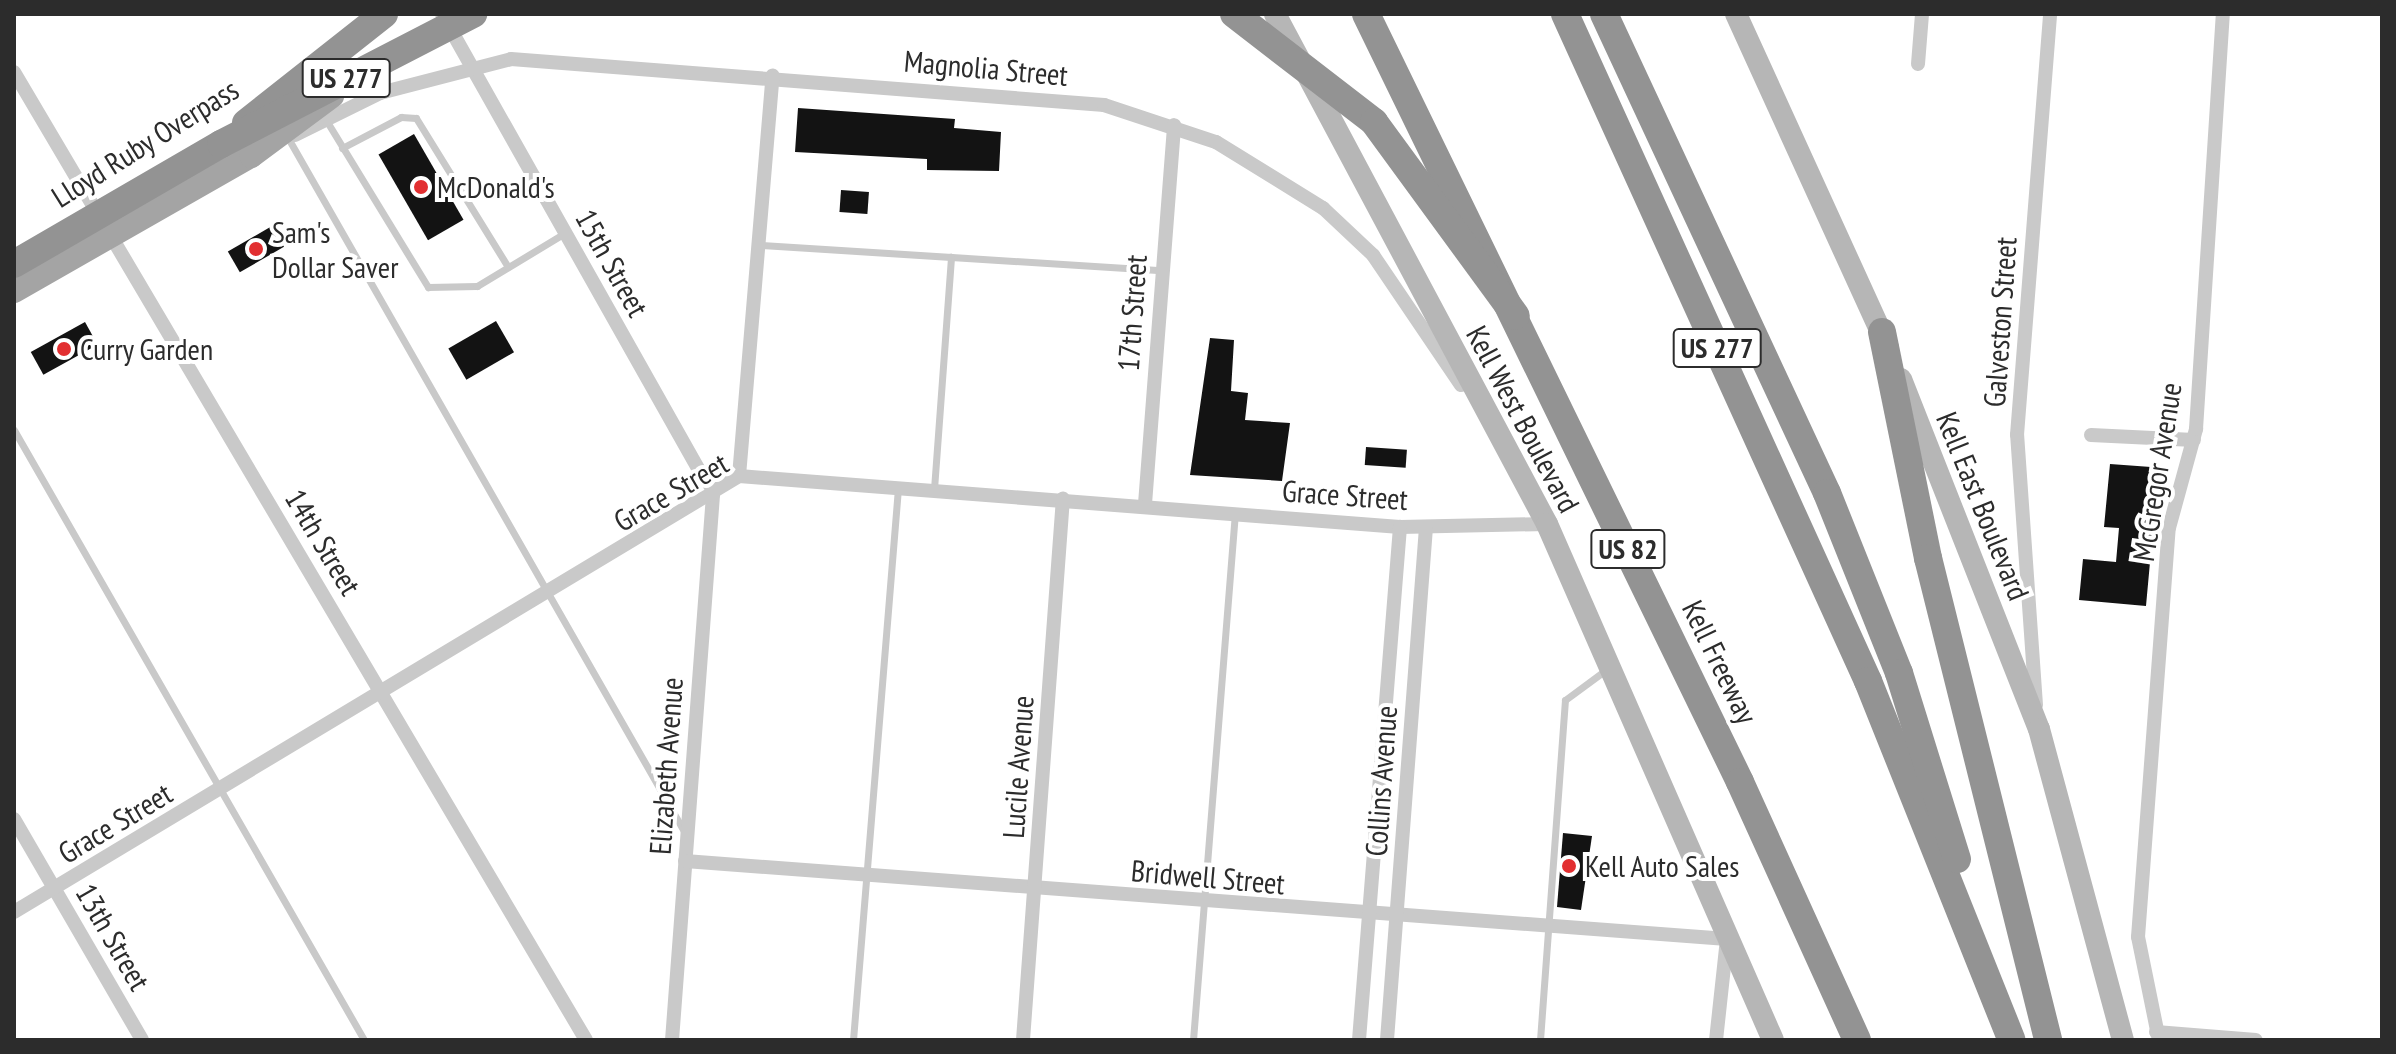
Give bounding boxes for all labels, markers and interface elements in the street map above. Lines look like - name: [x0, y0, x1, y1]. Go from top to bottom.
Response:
- street label: Magnolia Street: [903, 43, 1069, 93]
- road number: US 277: [300, 54, 392, 102]
- street label: Lloyd Ruby Overpass: [45, 71, 245, 215]
- place label: McDonald's: [437, 169, 555, 205]
- marker: McDonald's: [412, 178, 430, 196]
- street label: 15th Street: [568, 203, 656, 323]
- place label: Sam's Dollar Saver: [272, 214, 398, 284]
- street label: Galveston Street: [1976, 236, 2024, 408]
- marker: Sam's Dollar Saver: [247, 240, 265, 258]
- street label: 17th Street: [1110, 254, 1154, 372]
- street label: Kell West Boulevard: [1459, 319, 1587, 519]
- road number: US 277: [1671, 324, 1763, 372]
- place label: Curry Garden: [80, 331, 214, 367]
- marker: Curry Garden: [55, 340, 73, 358]
- street label: McGregor Avenue: [2125, 380, 2189, 564]
- street label: Kell East Boulevard: [1929, 407, 2037, 605]
- street label: Grace Street: [607, 445, 735, 539]
- street label: Grace Street: [1281, 473, 1409, 517]
- street label: 14th Street: [277, 483, 369, 601]
- road number: US 82: [1590, 525, 1666, 573]
- street label: Kell Freeway: [1675, 595, 1765, 729]
- street label: Elizabeth Avenue: [642, 676, 690, 856]
- street label: Lucile Avenue: [995, 694, 1041, 840]
- street label: Collins Avenue: [1358, 704, 1404, 858]
- street label: Grace Street: [52, 775, 178, 871]
- place label: Kell Auto Sales: [1585, 848, 1740, 884]
- street label: Bridwell Street: [1130, 852, 1286, 902]
- marker: Kell Auto Sales: [1560, 857, 1578, 875]
- street label: 13th Street: [68, 877, 158, 997]

